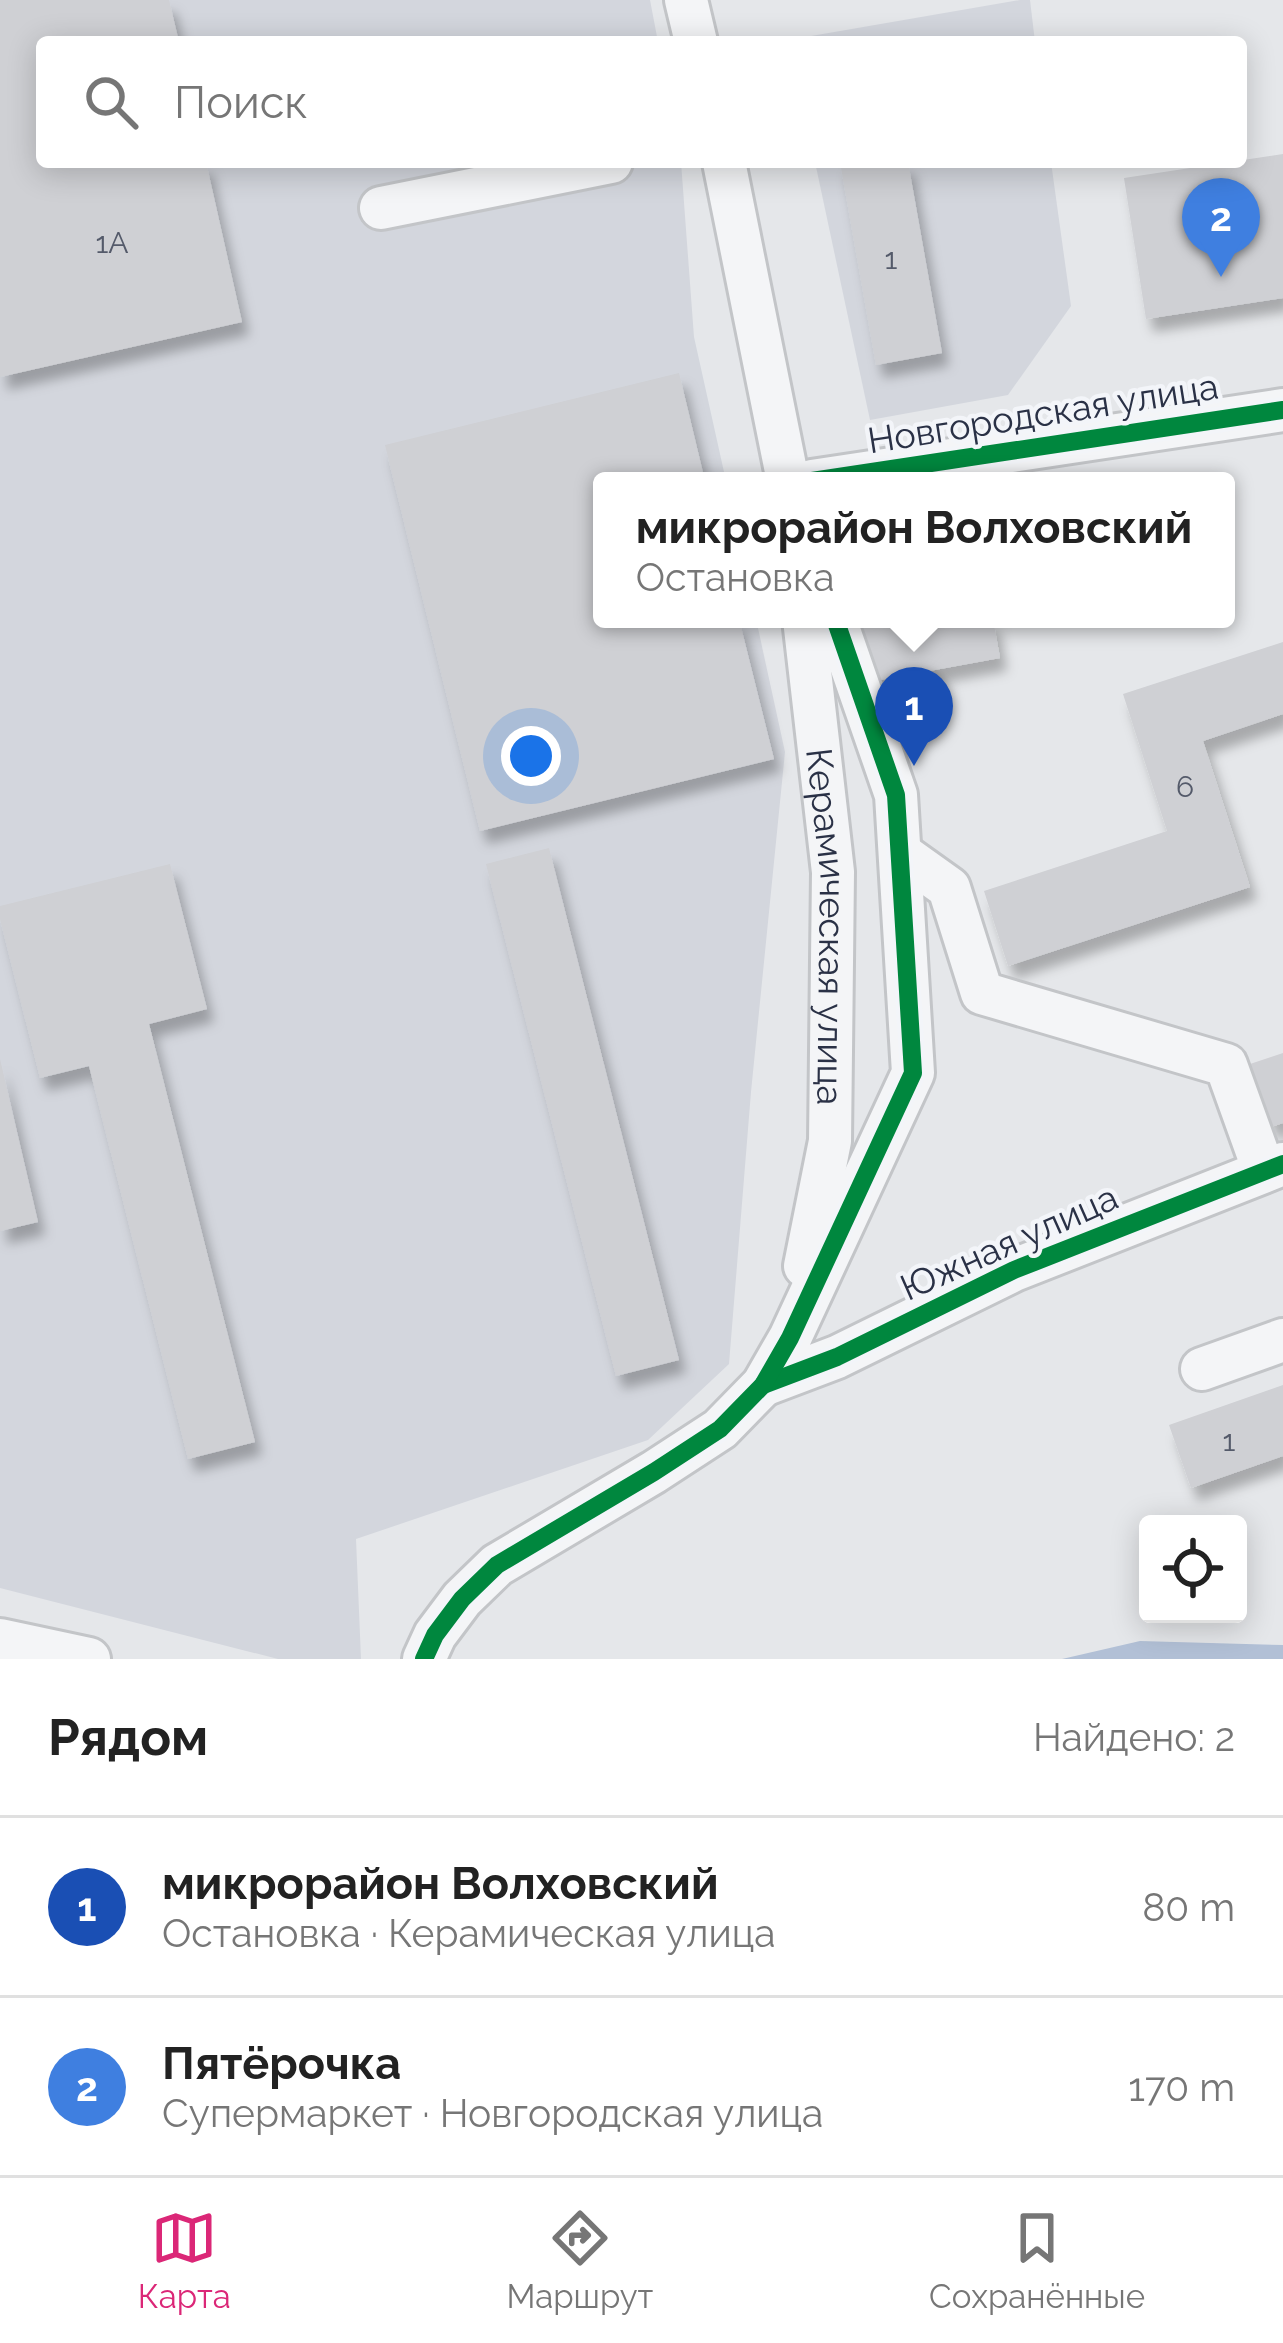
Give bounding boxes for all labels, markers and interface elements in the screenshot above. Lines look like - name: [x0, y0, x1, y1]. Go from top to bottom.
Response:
- search box: [36, 36, 1247, 168]
- icon: search: [78, 69, 144, 135]
- text: Поиск: [174, 76, 308, 129]
- pin: 2: [1182, 178, 1260, 277]
- house number: 1А: [95, 225, 129, 260]
- house number: 1: [885, 241, 898, 276]
- street label: Новгородская улица: [865, 365, 1221, 461]
- popup: [593, 472, 1235, 628]
- text: микрорайон Волховский: [636, 501, 1192, 554]
- text: Остановка: [636, 554, 834, 600]
- pin: 1: [875, 667, 953, 766]
- your location: [501, 726, 561, 786]
- street label: Керамическая улица: [798, 746, 855, 1105]
- house number: 6: [1176, 769, 1194, 804]
- street label: Южная улица: [894, 1175, 1124, 1309]
- house number: 1: [1223, 1423, 1236, 1458]
- map controls: [1139, 1515, 1247, 1623]
- button: locate: [1139, 1515, 1247, 1623]
- text: Рядом: [48, 1707, 208, 1767]
- text: Найдено: 2: [1033, 1714, 1235, 1760]
- text: микрорайон Волховский: [162, 1857, 719, 1910]
- text: 1: [77, 1884, 97, 1930]
- text: 80 m: [1142, 1884, 1235, 1930]
- text: Остановка · Керамическая улица: [162, 1910, 776, 1956]
- text: Пятёрочка: [162, 2037, 401, 2090]
- text: 2: [76, 2064, 98, 2110]
- text: 170 m: [1128, 2064, 1235, 2110]
- text: Супермаркет · Новгородская улица: [162, 2090, 823, 2136]
- tab: Карта: [138, 2205, 231, 2316]
- tab: Маршрут: [506, 2205, 653, 2316]
- tab: Сохранённые: [929, 2205, 1145, 2316]

